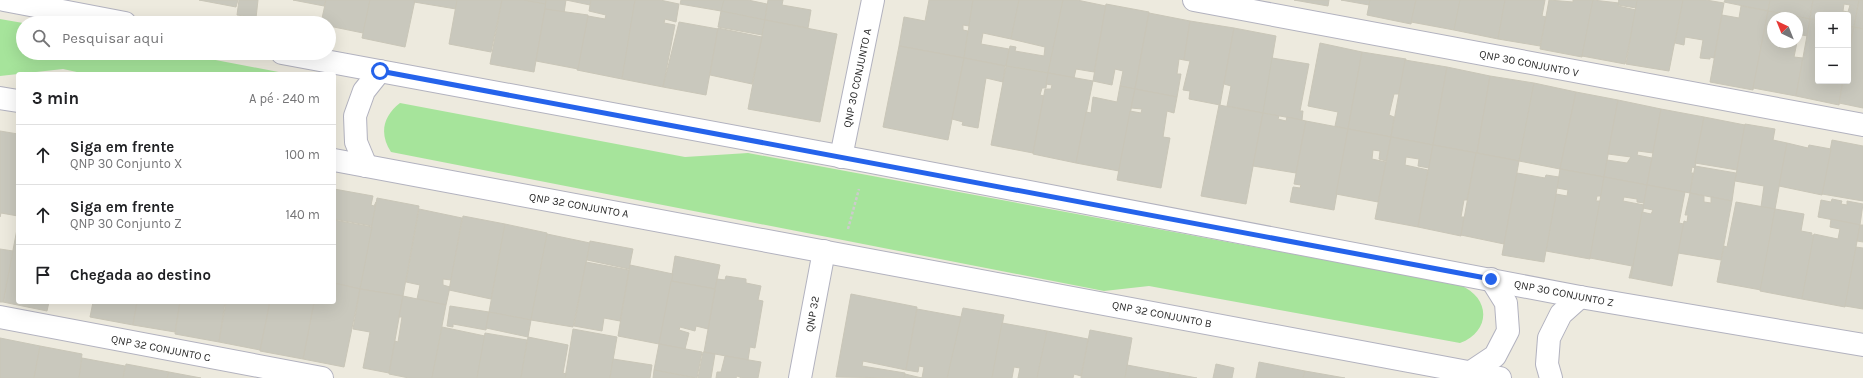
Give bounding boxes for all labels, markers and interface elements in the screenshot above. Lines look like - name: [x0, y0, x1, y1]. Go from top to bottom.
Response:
- north arrow: [1767, 12, 1803, 48]
- map controls: [1815, 12, 1851, 84]
- button: +: [1815, 12, 1851, 48]
- search box: [16, 16, 336, 60]
- icon: search: [30, 27, 52, 49]
- street label: QNP 30 CONJUNTO A: [841, 27, 874, 129]
- text: Pesquisar aqui: [62, 29, 164, 47]
- street label: QNP 30 CONJUNTO V: [1478, 47, 1580, 80]
- button: −: [1815, 48, 1851, 84]
- route start: [371, 62, 389, 80]
- text: 3 min: [32, 88, 79, 108]
- text: A pé · 240 m: [249, 91, 320, 106]
- text: Siga em frente: [70, 138, 174, 156]
- icon: ahead: [32, 144, 54, 166]
- text: 100 m: [285, 147, 320, 162]
- text: QNP 30 Conjunto X: [70, 156, 182, 171]
- street label: QNP 32 CONJUNTO A: [528, 190, 630, 221]
- text: Siga em frente: [70, 198, 174, 216]
- icon: ahead: [32, 204, 54, 226]
- text: 140 m: [285, 207, 320, 222]
- text: QNP 30 Conjunto Z: [70, 216, 182, 231]
- icon: arrive: [32, 264, 54, 286]
- text: Chegada ao destino: [70, 266, 211, 284]
- route end: [1482, 270, 1500, 288]
- street label: QNP 30 CONJUNTO Z: [1513, 277, 1615, 310]
- street label: QNP 32: [803, 295, 822, 333]
- street label: QNP 32 CONJUNTO B: [1111, 298, 1213, 331]
- street label: QNP 32 CONJUNTO C: [110, 332, 212, 365]

